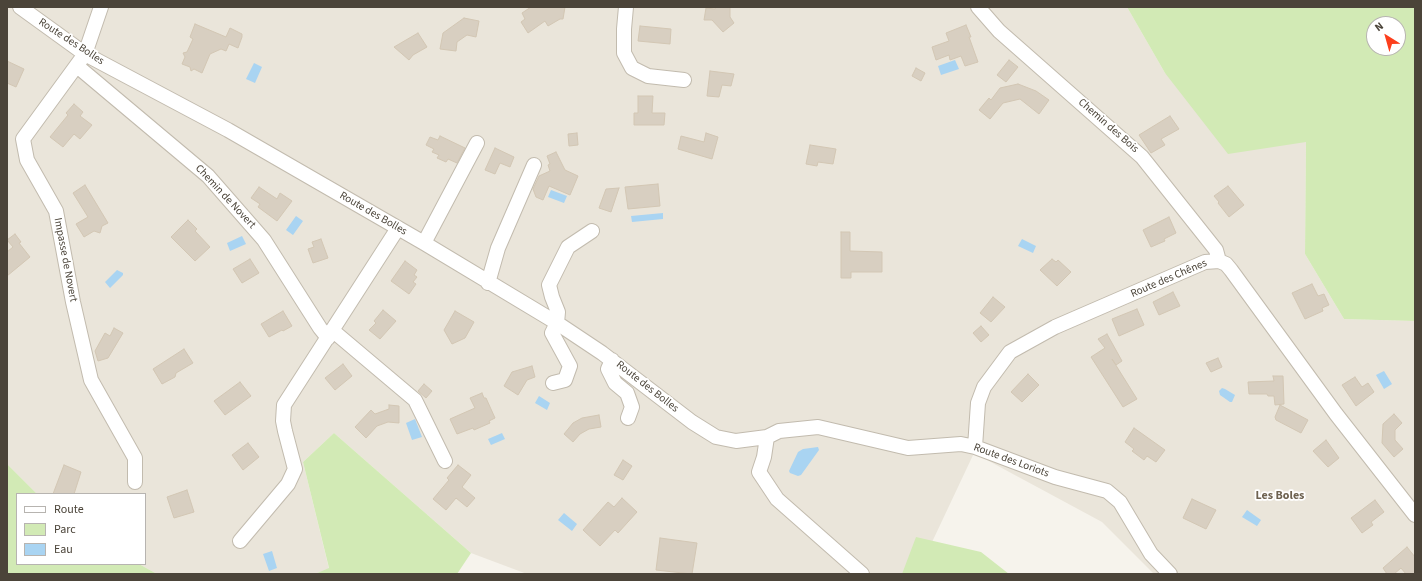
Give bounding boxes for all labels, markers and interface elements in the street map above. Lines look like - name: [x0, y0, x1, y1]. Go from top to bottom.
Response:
- street label: Route des Bolles: [36, 16, 106, 68]
- north arrow: [1366, 16, 1406, 56]
- text: N: [1372, 19, 1387, 35]
- street label: Chemin des Bois: [1075, 96, 1141, 156]
- street label: Chemin de Novert: [192, 162, 258, 232]
- street label: Route des Bolles: [337, 189, 409, 239]
- street label: Impasse de Novert: [50, 217, 80, 303]
- street label: Route des Chênes: [1129, 257, 1209, 301]
- street label: Route des Bolles: [613, 358, 681, 416]
- street label: Route des Loriots: [971, 441, 1051, 481]
- district label: Les Boles: [1256, 489, 1304, 503]
- legend: [16, 493, 146, 565]
- text: Route: [54, 501, 84, 518]
- text: Parc: [54, 521, 76, 538]
- text: Eau: [54, 541, 73, 558]

